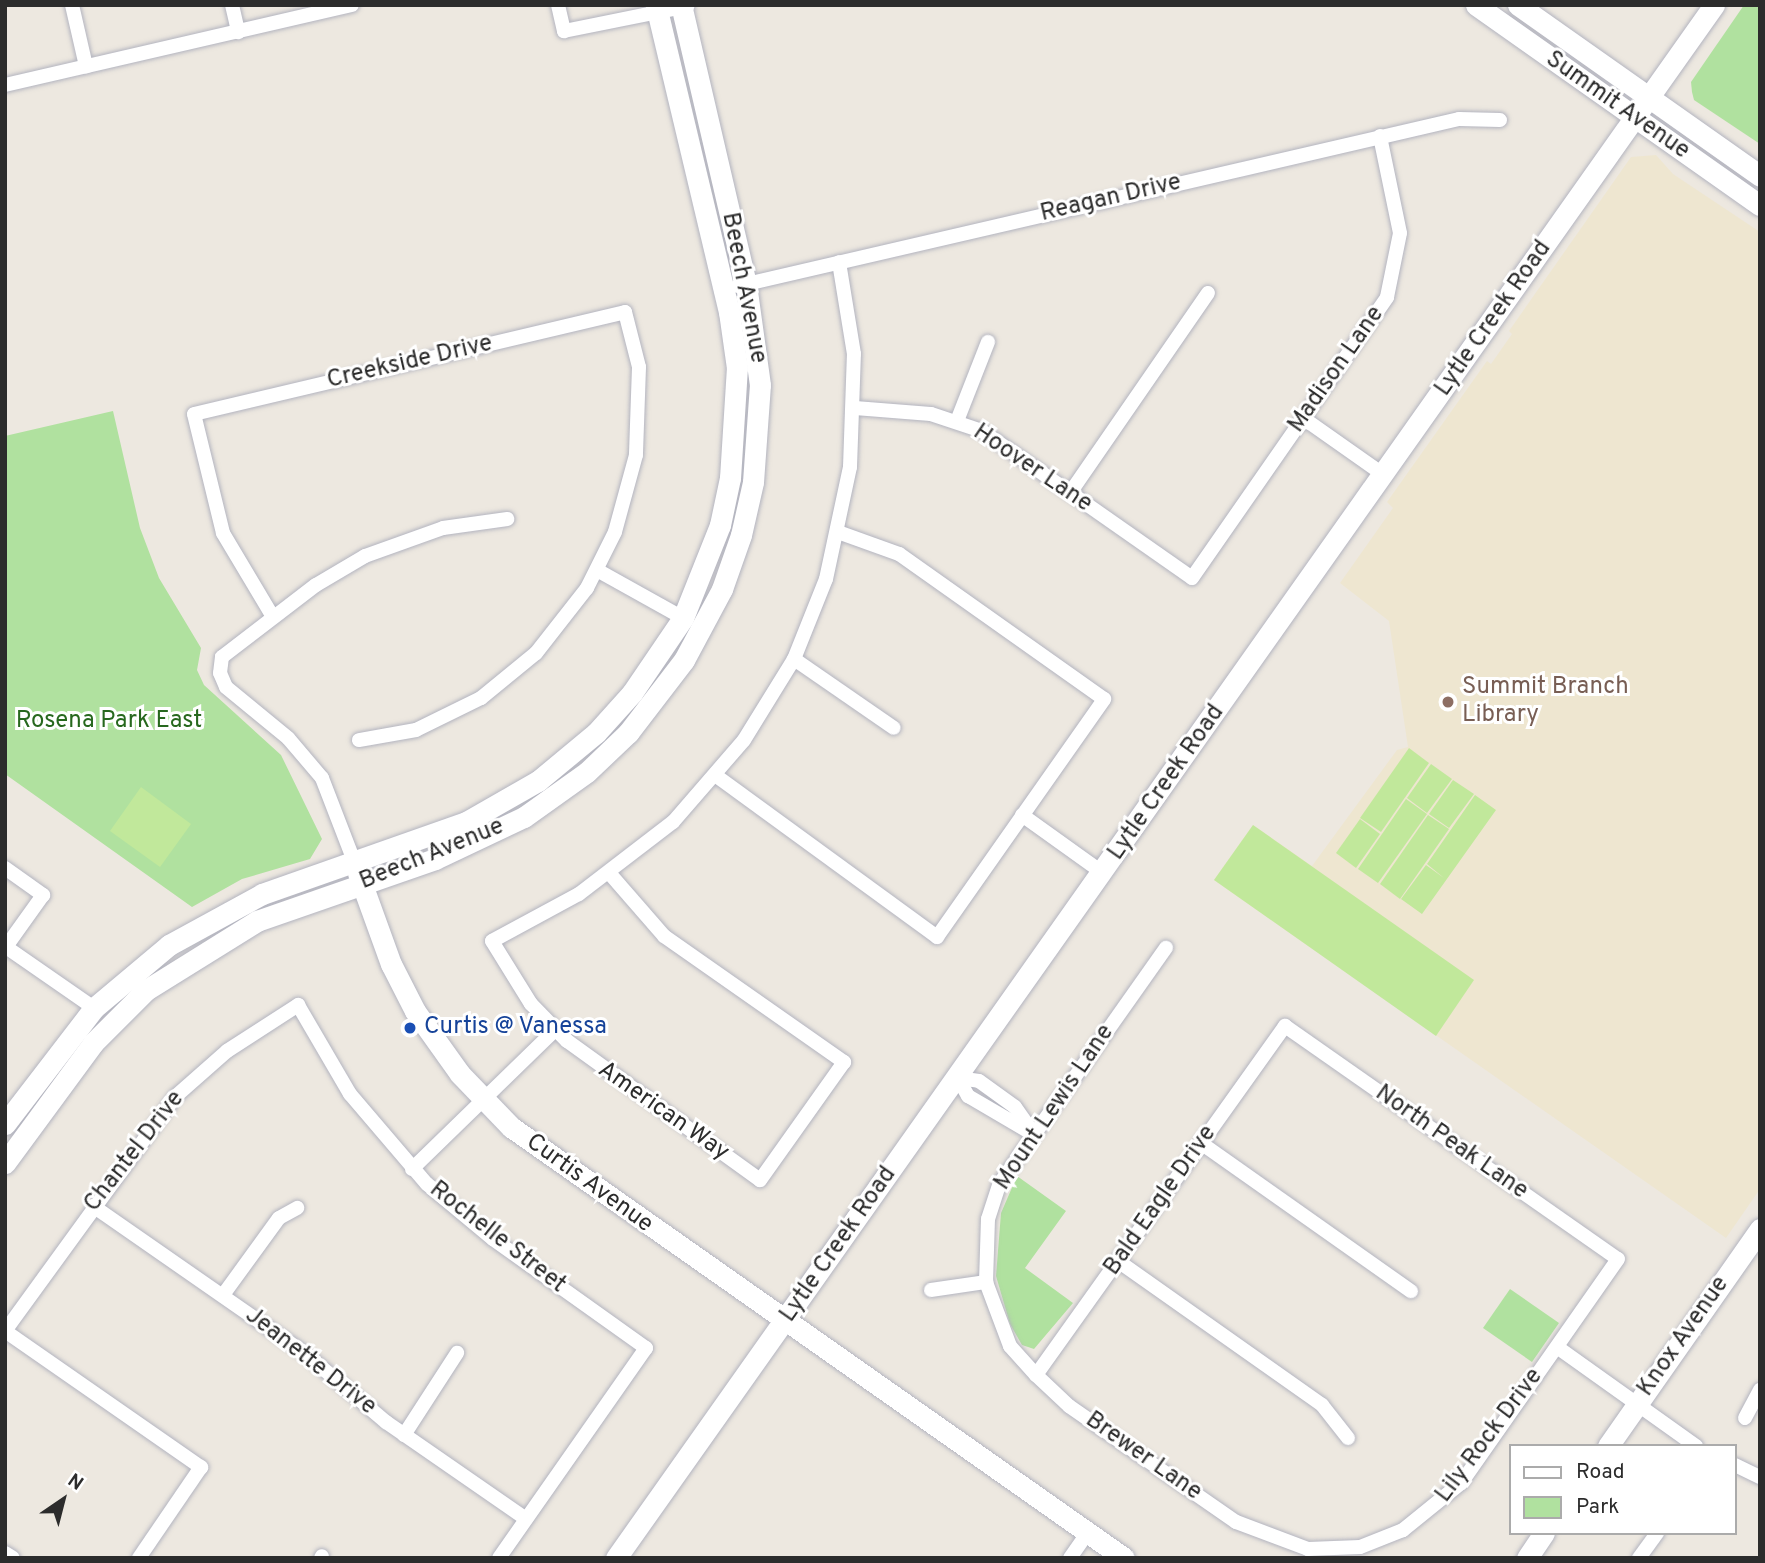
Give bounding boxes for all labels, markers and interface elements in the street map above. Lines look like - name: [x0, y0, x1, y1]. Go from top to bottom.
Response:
- street label: Summit Avenue: [1539, 45, 1695, 167]
- street label: Reagan Drive: [1038, 169, 1184, 229]
- street label: Beech Avenue: [714, 210, 772, 366]
- street label: Lytle Creek Road: [1430, 236, 1558, 402]
- street label: Madison Lane: [1283, 301, 1391, 439]
- street label: Creekside Drive: [324, 330, 496, 396]
- street label: Hoover Lane: [967, 419, 1097, 519]
- place label: Summit Branch Library: [1462, 674, 1629, 730]
- marker: Summit Branch Library: [1440, 694, 1456, 710]
- street label: Lytle Creek Road: [1103, 700, 1231, 866]
- park label: Rosena Park East: [16, 708, 202, 736]
- street label: Beech Avenue: [355, 813, 509, 897]
- place label: Curtis @ Vanessa: [424, 1014, 608, 1042]
- marker: Curtis @ Vanessa: [402, 1020, 418, 1036]
- street label: Mount Lewis Lane: [989, 1020, 1121, 1196]
- street label: American Way: [592, 1056, 734, 1168]
- street label: North Peak Lane: [1369, 1080, 1533, 1206]
- street label: Chantel Drive: [79, 1086, 191, 1218]
- street label: Bald Eagle Drive: [1099, 1120, 1223, 1282]
- street label: Curtis Avenue: [520, 1128, 658, 1240]
- street label: Lytle Creek Road: [775, 1162, 903, 1328]
- street label: Rochelle Street: [423, 1176, 571, 1300]
- street label: Knox Avenue: [1632, 1271, 1736, 1403]
- street label: Jeanette Drive: [239, 1302, 381, 1422]
- street label: Lily Rock Drive: [1430, 1363, 1550, 1509]
- street label: Brewer Lane: [1079, 1406, 1207, 1508]
- legend: [1510, 1444, 1737, 1535]
- text: Road: [1576, 1459, 1625, 1486]
- north arrow: [28, 1465, 98, 1535]
- text: N: [63, 1469, 88, 1497]
- text: Park: [1576, 1494, 1619, 1521]

